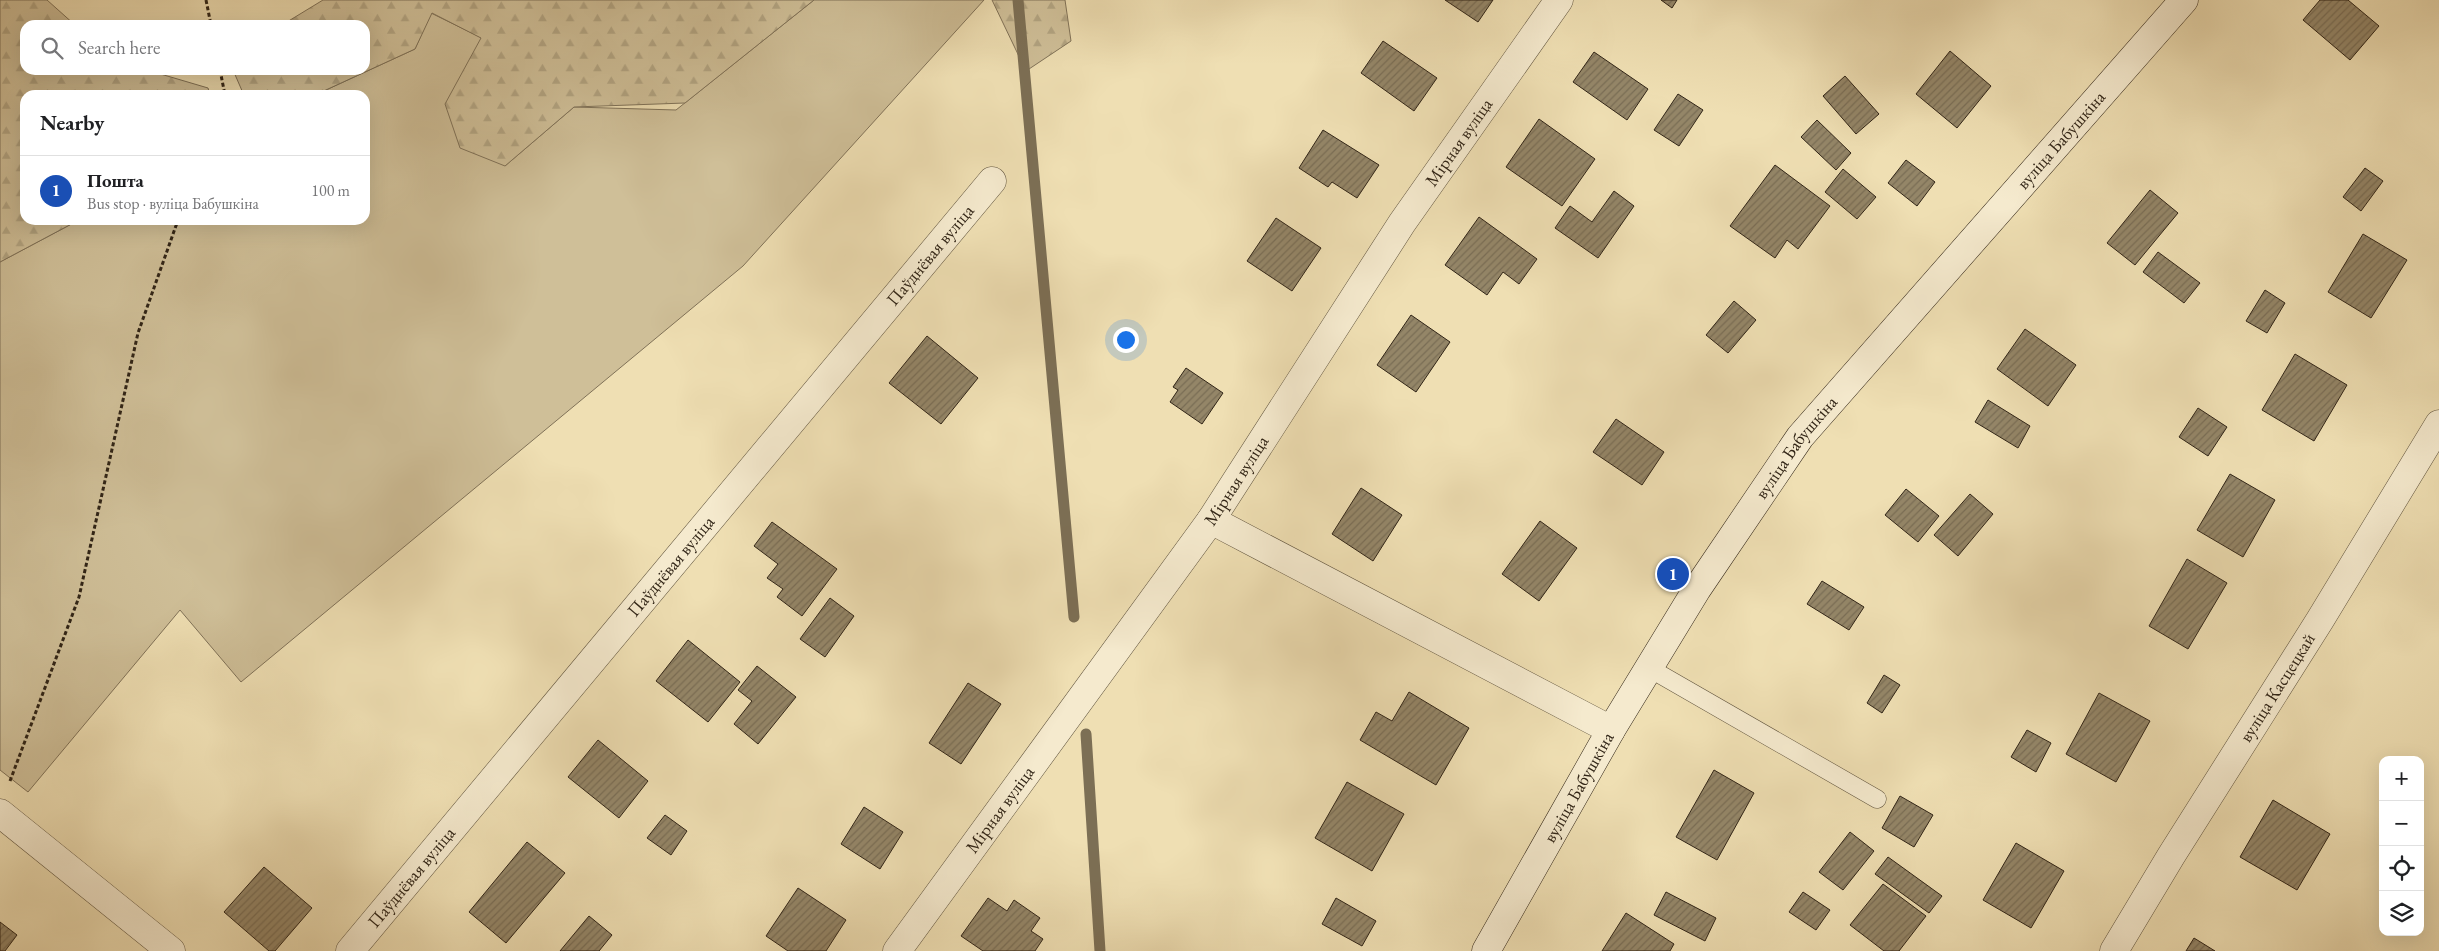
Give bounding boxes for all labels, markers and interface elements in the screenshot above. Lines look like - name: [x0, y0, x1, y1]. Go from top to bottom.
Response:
- search box: [20, 20, 370, 75]
- icon: search: [38, 34, 66, 62]
- text: Search here: [78, 35, 160, 60]
- street label: вуліца Бабушкіна: [2011, 85, 2111, 194]
- street label: Мірная вуліца: [1419, 93, 1498, 191]
- text: Nearby: [40, 109, 104, 136]
- text: Пошта: [87, 168, 144, 193]
- text: 1: [52, 180, 60, 201]
- text: 100 m: [311, 180, 350, 201]
- text: Bus stop · вуліца Бабушкіна: [87, 193, 259, 214]
- street label: Паўднёвая вуліца: [881, 199, 979, 310]
- your location: [1113, 327, 1139, 353]
- street label: вуліца Бабушкіна: [1749, 390, 1843, 503]
- street label: Мірная вуліца: [1198, 430, 1274, 530]
- street label: Паўднёвая вуліца: [622, 510, 720, 621]
- pin: 1: [1657, 555, 1689, 593]
- street label: вуліца Касцецкай: [2234, 628, 2320, 746]
- street label: вуліца Бабушкіна: [1538, 727, 1619, 847]
- map controls: [2379, 756, 2424, 936]
- button: +: [2379, 756, 2424, 801]
- street label: Мірная вуліца: [960, 760, 1040, 857]
- button: −: [2379, 801, 2424, 846]
- street label: Паўднёвая вуліца: [362, 821, 460, 932]
- button: locate: [2379, 846, 2424, 891]
- button: layers: [2379, 891, 2424, 936]

